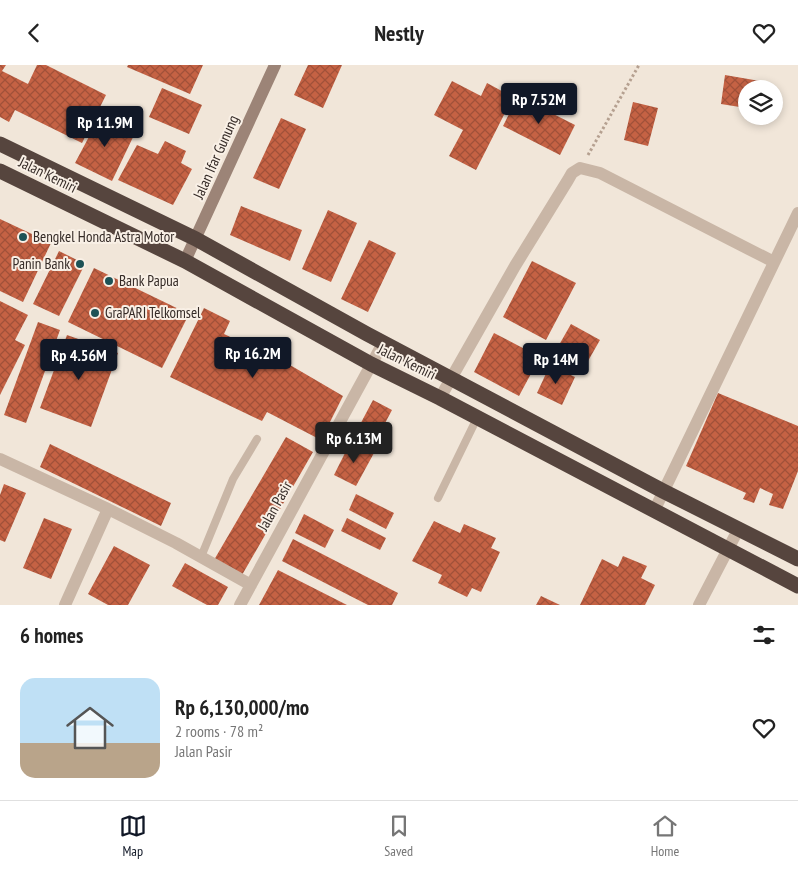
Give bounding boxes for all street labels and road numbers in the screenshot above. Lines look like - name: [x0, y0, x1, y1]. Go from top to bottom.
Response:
- street label: Jalan Ifar Gunung: [188, 112, 242, 202]
- street label: Jalan Kemiri: [15, 152, 80, 197]
- street label: Jalan Kemiri: [374, 339, 439, 384]
- street label: Jalan Pasir: [253, 477, 296, 535]

